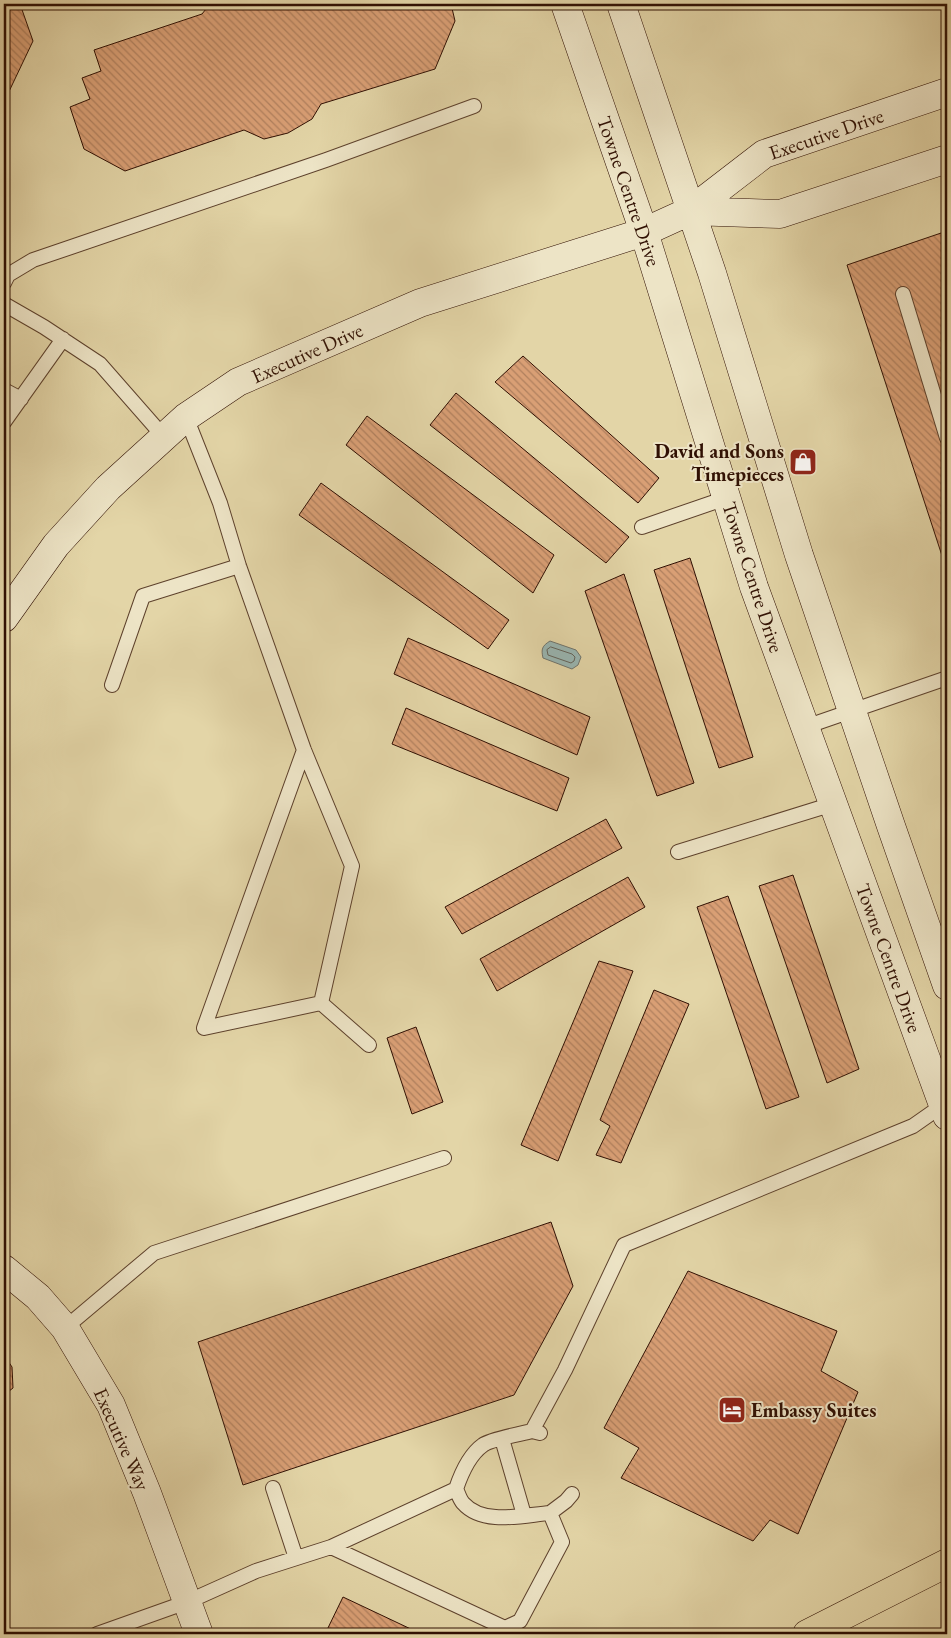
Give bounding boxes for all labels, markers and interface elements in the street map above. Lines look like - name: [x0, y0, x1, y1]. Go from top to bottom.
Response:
- street label: Executive Drive: [765, 102, 887, 166]
- street label: Towne Centre Drive: [591, 113, 667, 270]
- street label: Executive Drive: [247, 317, 367, 389]
- place label: David and Sons Timepieces: [654, 438, 784, 487]
- shop icon: David and Sons Timepieces: [788, 447, 818, 477]
- street label: Towne Centre Drive: [716, 498, 790, 656]
- street label: Towne Centre Drive: [850, 880, 928, 1036]
- street label: Executive Way: [88, 1384, 156, 1495]
- hotel icon: Embassy Suites: [717, 1395, 747, 1425]
- place label: Embassy Suites: [751, 1397, 876, 1423]

